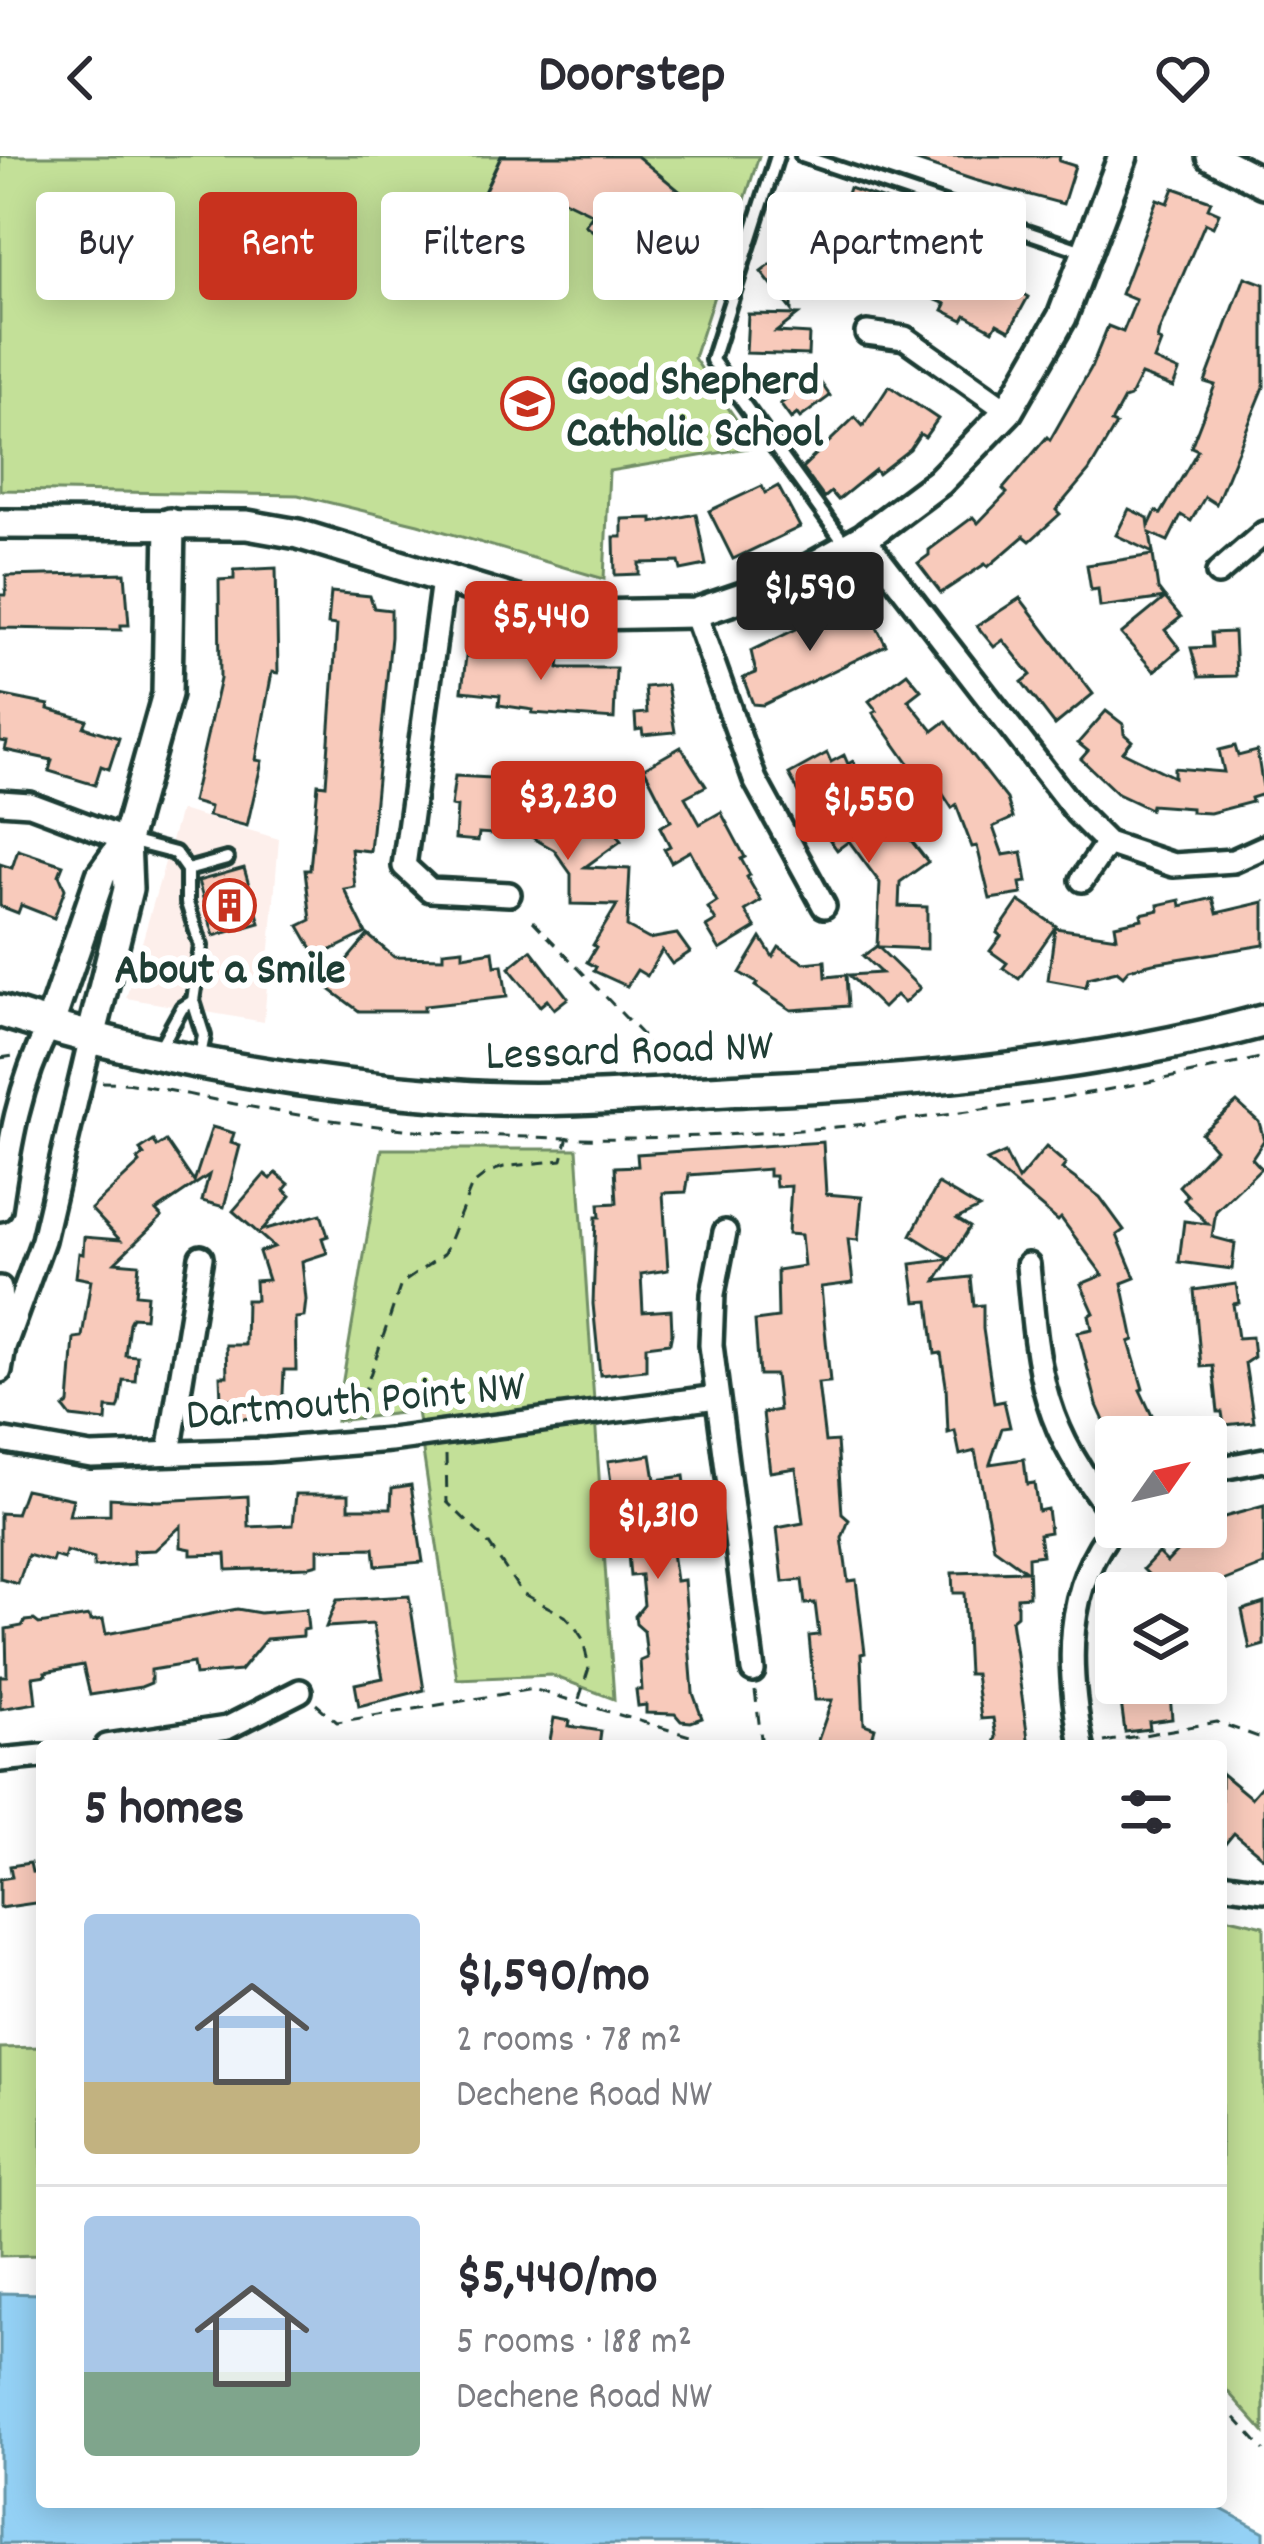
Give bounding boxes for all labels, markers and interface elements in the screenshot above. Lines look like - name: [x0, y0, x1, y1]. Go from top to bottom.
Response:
- text: Doorstep: [538, 40, 726, 117]
- icon: back: [48, 45, 114, 111]
- icon: heart: [1150, 45, 1216, 111]
- chip: Buy: [36, 192, 175, 300]
- chip: Rent: [199, 192, 357, 300]
- chip: Filters: [381, 192, 569, 300]
- chip: New: [593, 192, 743, 300]
- chip: Apartment: [767, 192, 1026, 300]
- place label: Good Shepherd Catholic School: [566, 352, 824, 468]
- school or university icon: Good Shepherd Catholic School: [499, 375, 555, 431]
- pin: $1,590: [712, 552, 908, 654]
- text: $1,590: [764, 563, 856, 618]
- pin: $5,440: [443, 581, 639, 683]
- text: $5,440: [492, 592, 590, 647]
- pin: $3,230: [470, 761, 666, 863]
- pin: $1,550: [771, 764, 967, 866]
- text: $3,230: [518, 772, 618, 827]
- text: $1,550: [822, 775, 916, 830]
- building icon: About a Smile: [202, 877, 258, 933]
- place label: About a Smile: [114, 941, 346, 1005]
- street label: Lessard Road NW: [484, 1017, 774, 1091]
- street label: Dartmouth Point NW: [183, 1357, 528, 1451]
- north arrow: [1095, 1416, 1227, 1548]
- map controls: [1095, 1416, 1227, 1704]
- pin: $1,310: [560, 1480, 756, 1582]
- text: $1,310: [617, 1491, 699, 1546]
- button: layers: [1095, 1572, 1227, 1704]
- text: 5 homes: [84, 1776, 244, 1848]
- icon: filters: [1113, 1779, 1179, 1845]
- text: $1,590/mo: [456, 1943, 650, 2015]
- icon: home: [180, 1962, 324, 2106]
- text: 2 rooms · 78 m²: [456, 2015, 682, 2070]
- text: Dechene Road NW: [456, 2070, 712, 2125]
- text: $5,440/mo: [456, 2245, 658, 2317]
- icon: home: [180, 2264, 324, 2408]
- text: 5 rooms · 188 m²: [456, 2317, 692, 2372]
- text: Dechene Road NW: [456, 2372, 712, 2427]

